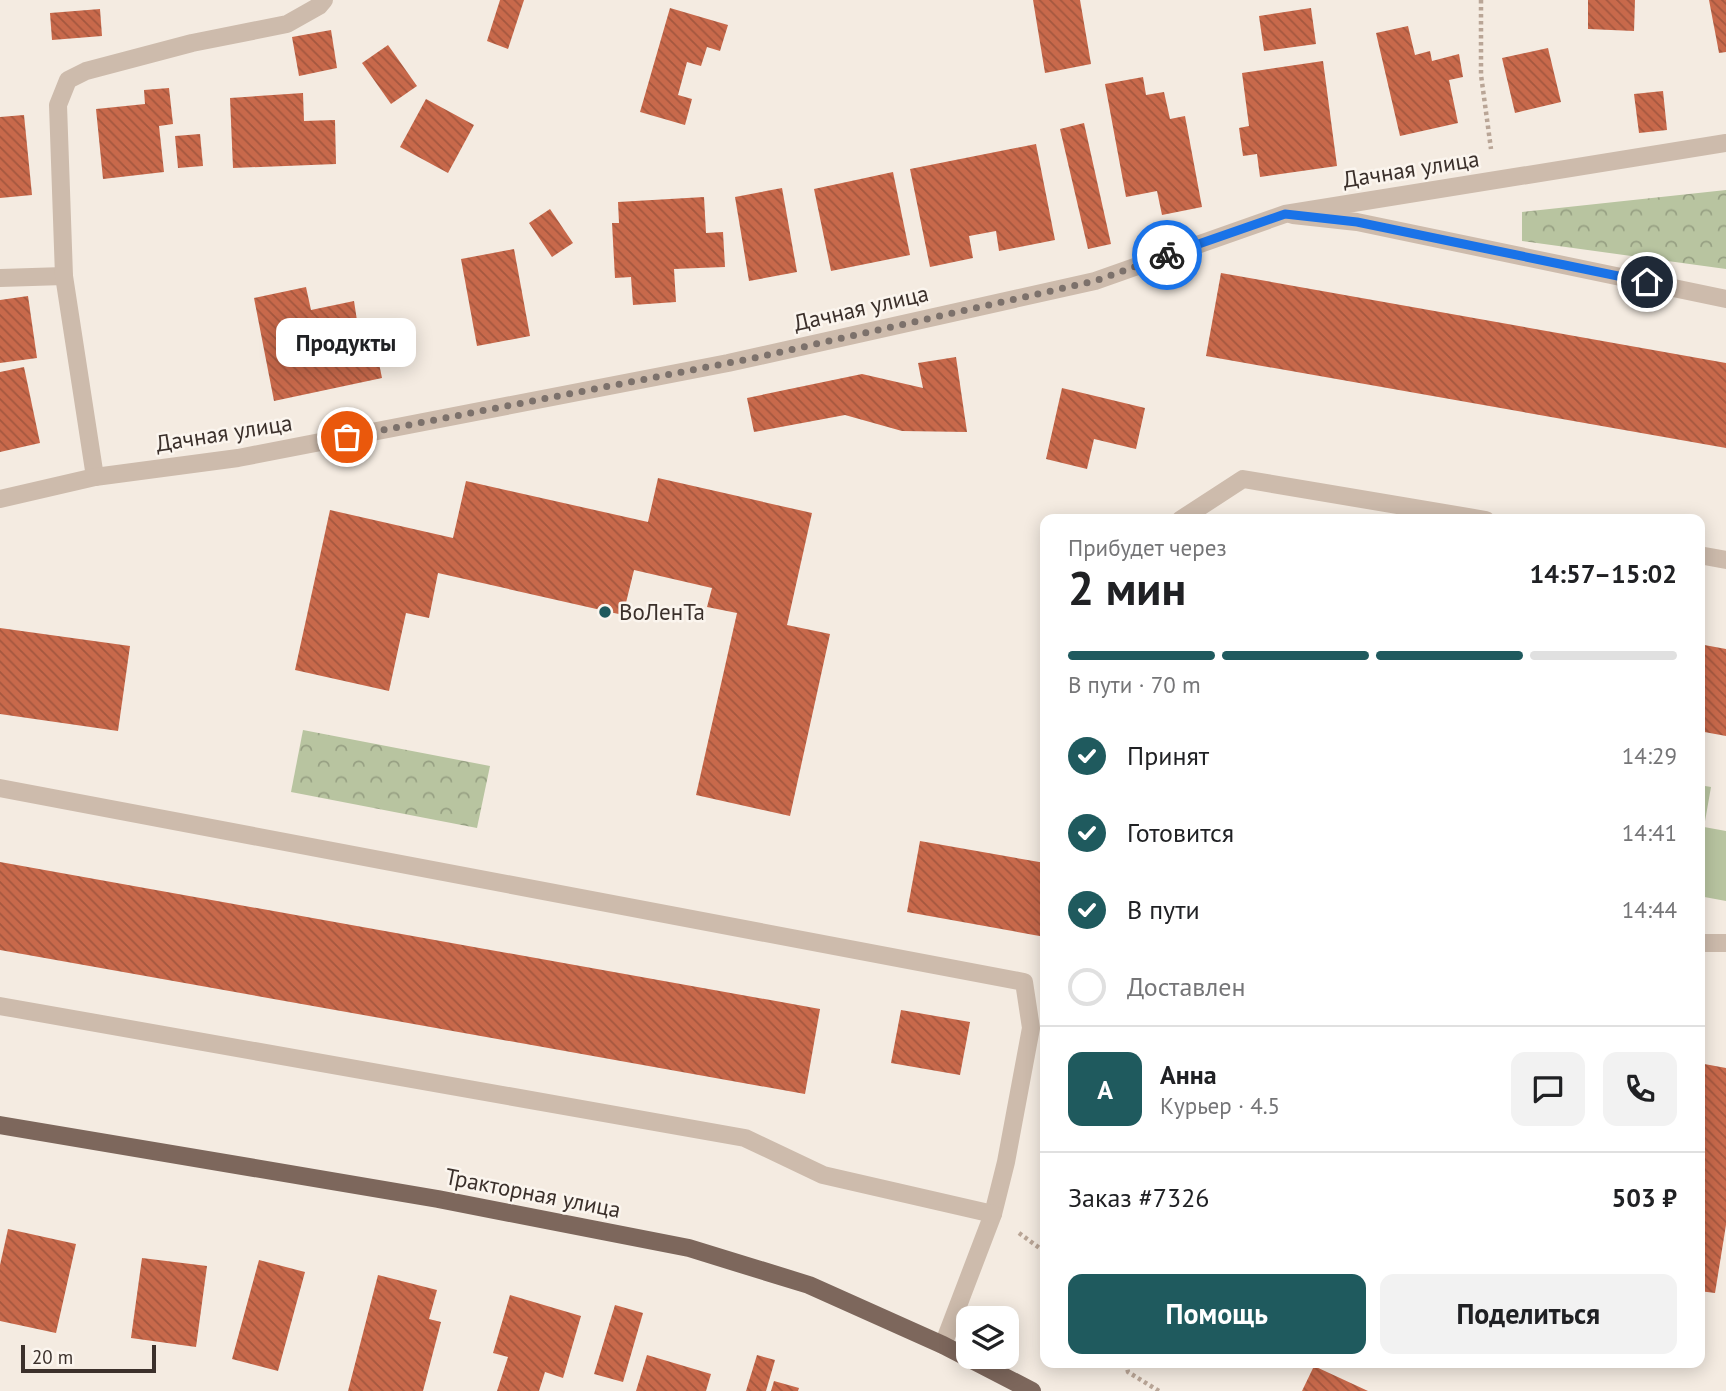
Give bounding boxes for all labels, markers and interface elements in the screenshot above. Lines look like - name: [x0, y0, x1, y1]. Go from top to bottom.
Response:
- street label: Дачная улица: [1341, 143, 1481, 194]
- courier: [1132, 220, 1202, 290]
- icon: bike: [1148, 236, 1186, 274]
- pin: [1617, 252, 1677, 312]
- icon: home: [1628, 263, 1666, 301]
- street label: Дачная улица: [791, 278, 931, 337]
- callout: Продукты: [277, 318, 417, 367]
- text: Продукты: [296, 328, 396, 357]
- street label: Дачная улица: [154, 407, 294, 458]
- pin: [317, 407, 377, 467]
- icon: bag: [328, 418, 366, 456]
- text: Прибудет через: [1068, 533, 1227, 562]
- text: 14:57–15:02: [1530, 557, 1677, 590]
- text: 2 мин: [1068, 558, 1186, 618]
- place label: ВоЛенТа: [619, 597, 705, 626]
- marker: ВоЛенТа: [597, 604, 613, 620]
- text: В пути · 70 m: [1068, 670, 1201, 699]
- icon: check: [1068, 737, 1106, 775]
- text: Принят: [1127, 739, 1209, 772]
- text: 14:29: [1622, 741, 1677, 770]
- icon: check: [1068, 814, 1106, 852]
- text: Готовится: [1127, 816, 1234, 849]
- text: 14:41: [1622, 818, 1677, 847]
- icon: check: [1068, 891, 1106, 929]
- text: В пути: [1127, 893, 1200, 926]
- text: 14:44: [1622, 895, 1677, 924]
- text: Доставлен: [1127, 970, 1246, 1003]
- button: chat: [1511, 1052, 1585, 1126]
- button: phone: [1603, 1052, 1677, 1126]
- text: Анна: [1160, 1058, 1217, 1091]
- text: А: [1097, 1073, 1113, 1106]
- text: Курьер · 4.5: [1160, 1091, 1280, 1120]
- street label: Тракторная улица: [443, 1161, 623, 1224]
- text: Заказ #7326: [1068, 1181, 1210, 1214]
- text: 503 ₽: [1611, 1181, 1677, 1214]
- button: Помощь: [1068, 1274, 1366, 1354]
- button: Поделиться: [1380, 1274, 1677, 1354]
- map controls: [956, 1306, 1019, 1369]
- button: layers: [956, 1306, 1019, 1369]
- scale bar: [21, 1342, 156, 1374]
- text: 20 m: [32, 1345, 73, 1369]

